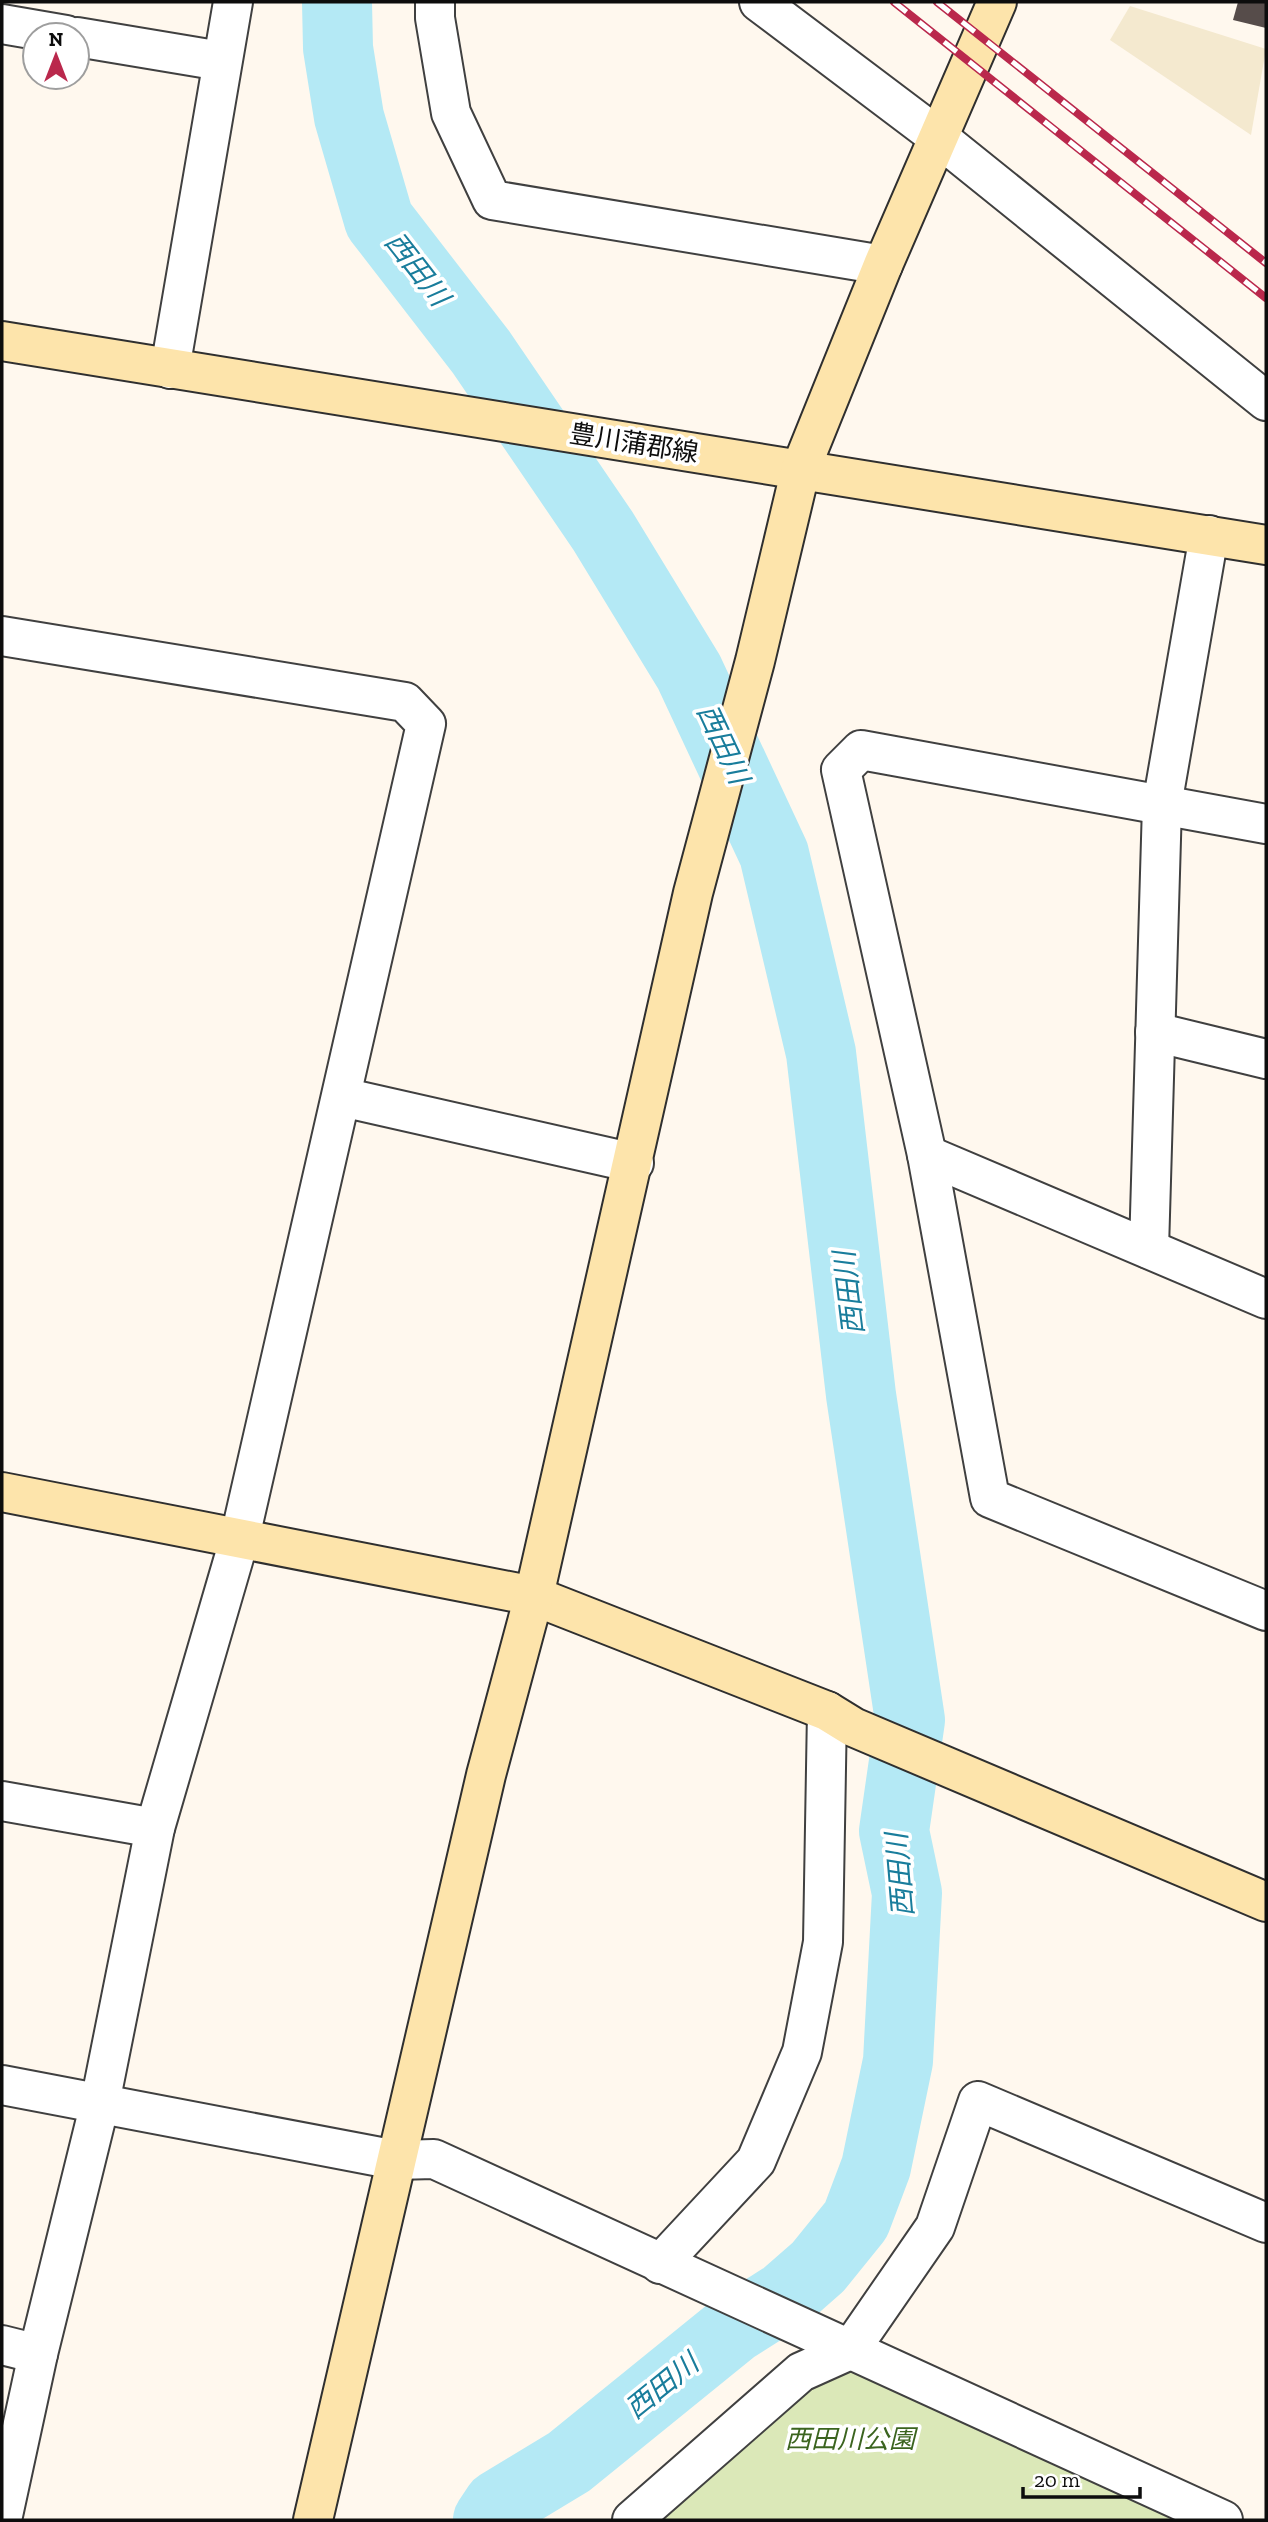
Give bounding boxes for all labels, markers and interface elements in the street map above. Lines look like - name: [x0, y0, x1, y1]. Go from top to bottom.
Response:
- north arrow: [21, 21, 91, 91]
- text: N: [49, 28, 63, 51]
- water label: 西田川: [378, 226, 458, 315]
- street label: 豊川蒲郡線: [567, 417, 701, 469]
- water label: 西田川: [690, 699, 757, 792]
- water label: 西田川: [827, 1246, 870, 1337]
- water label: 西田川: [880, 1829, 920, 1918]
- water label: 西田川: [619, 2345, 707, 2425]
- park label: 西田川公園: [785, 2423, 919, 2455]
- scale bar: [1023, 2456, 1140, 2500]
- text: 20 m: [1034, 2467, 1080, 2492]

